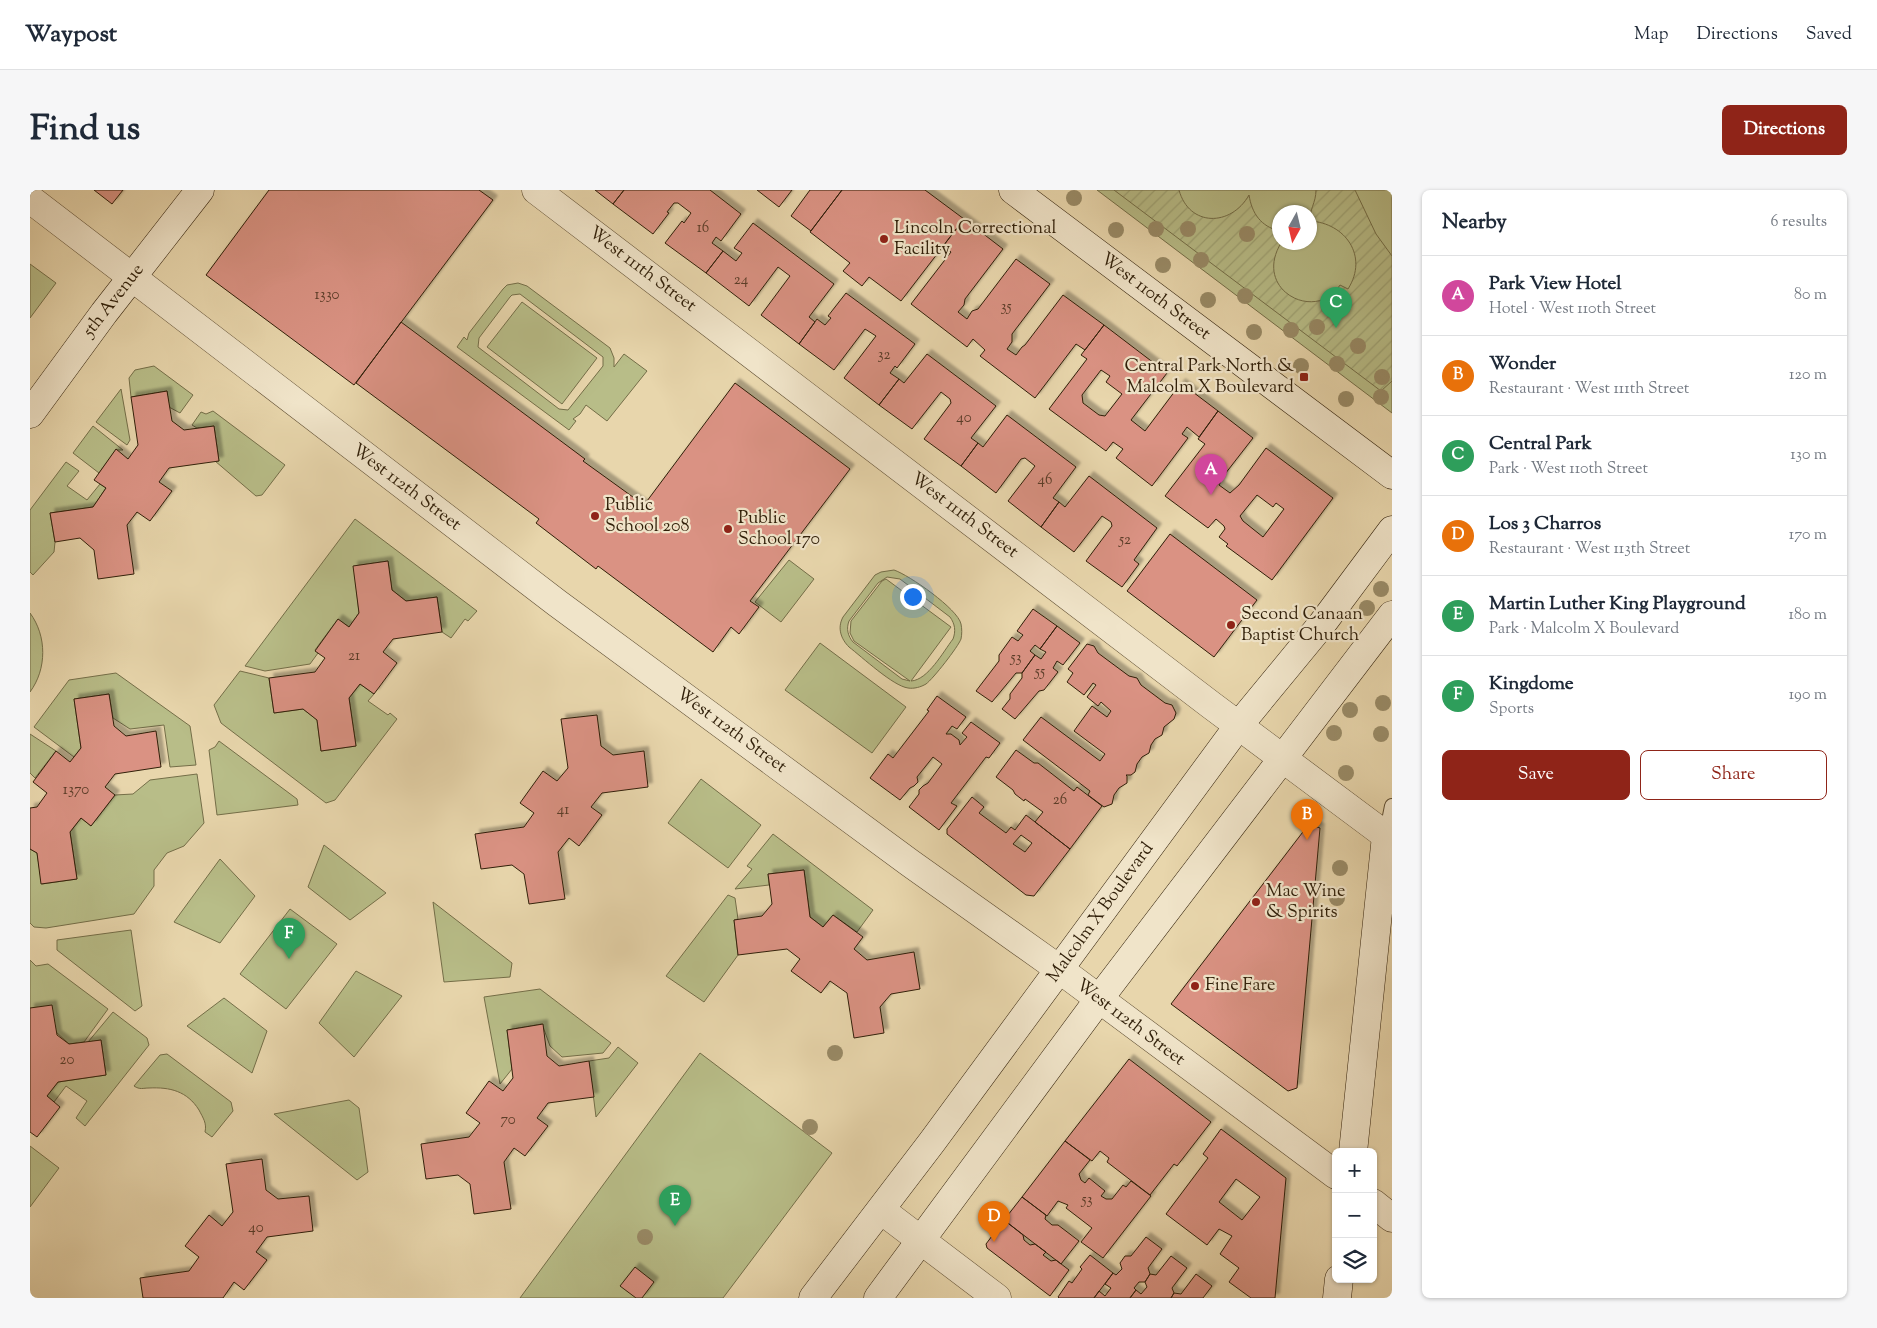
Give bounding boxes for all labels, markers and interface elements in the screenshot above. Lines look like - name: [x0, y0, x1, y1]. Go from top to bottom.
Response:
- text: Waypost: [25, 18, 117, 52]
- text: Map: [1634, 22, 1669, 48]
- text: Directions: [1697, 22, 1778, 48]
- text: Saved: [1806, 22, 1852, 48]
- text: Find us: [30, 105, 140, 156]
- button: Directions: [1722, 105, 1847, 155]
- north arrow: [1272, 205, 1317, 250]
- text: Nearby: [1442, 208, 1507, 238]
- text: 6 results: [1771, 211, 1827, 234]
- place label: Lincoln Correctional Facility: [894, 216, 1057, 263]
- house number: 16: [697, 218, 709, 239]
- street label: West 111th Street: [583, 221, 701, 319]
- marker: Lincoln Correctional Facility: [878, 233, 890, 245]
- street label: West 110th Street: [1094, 247, 1216, 347]
- street label: 5th Avenue: [76, 259, 151, 344]
- house number: 24: [734, 270, 749, 291]
- text: Park View Hotel: [1489, 271, 1622, 298]
- text: A: [1452, 284, 1465, 307]
- text: 80 m: [1794, 284, 1827, 307]
- house number: 1330: [314, 285, 340, 306]
- pin: C: [1320, 287, 1352, 328]
- house number: 35: [1000, 297, 1012, 318]
- text: Hotel · West 110th Street: [1489, 298, 1656, 321]
- house number: 32: [877, 345, 891, 366]
- text: Wonder: [1489, 351, 1556, 378]
- place label: Central Park North & Malcolm X Boulevard: [1125, 354, 1294, 401]
- text: B: [1453, 364, 1463, 387]
- text: 120 m: [1789, 364, 1827, 387]
- marker: Central Park North & Malcolm X Boulevard: [1298, 371, 1310, 383]
- text: Restaurant · West 111th Street: [1489, 378, 1689, 401]
- house number: 40: [956, 408, 972, 429]
- text: Central Park: [1489, 431, 1592, 458]
- street label: West 112th Street: [346, 438, 466, 538]
- text: C: [1452, 444, 1464, 467]
- text: 130 m: [1790, 444, 1827, 467]
- pin: A: [1195, 454, 1227, 495]
- text: Park · West 110th Street: [1489, 458, 1648, 481]
- street label: West 111th Street: [905, 467, 1023, 565]
- house number: 46: [1038, 470, 1052, 491]
- place label: Public School 208: [605, 493, 690, 540]
- place label: Public School 170: [738, 506, 820, 553]
- marker: Public School 208: [589, 510, 601, 522]
- text: Los 3 Charros: [1489, 511, 1601, 538]
- marker: Public School 170: [722, 523, 734, 535]
- text: D: [1452, 524, 1464, 547]
- text: 170 m: [1789, 524, 1827, 547]
- house number: 52: [1118, 530, 1131, 551]
- text: Restaurant · West 113th Street: [1489, 538, 1690, 561]
- your location: [900, 584, 926, 610]
- text: Martin Luther King Playground: [1489, 591, 1746, 618]
- place label: Second Canaan Baptist Church: [1241, 602, 1363, 649]
- text: E: [1453, 604, 1463, 627]
- text: 180 m: [1788, 604, 1827, 627]
- text: Park · Malcolm X Boulevard: [1489, 618, 1679, 641]
- marker: Second Canaan Baptist Church: [1225, 619, 1237, 631]
- house number: 21: [348, 646, 360, 667]
- house number: 53: [1009, 648, 1022, 669]
- house number: 55: [1034, 662, 1045, 683]
- text: Kingdome: [1489, 671, 1574, 698]
- street label: West 112th Street: [670, 682, 792, 780]
- text: F: [1454, 684, 1462, 707]
- text: 190 m: [1789, 684, 1827, 707]
- text: Sports: [1489, 698, 1534, 721]
- button: Save: [1442, 750, 1630, 800]
- button: Share: [1640, 750, 1827, 800]
- house number: 1370: [63, 780, 89, 801]
- house number: 26: [1053, 790, 1067, 811]
- pin: B: [1291, 799, 1323, 840]
- house number: 41: [557, 800, 569, 821]
- street label: Malcolm X Boulevard: [1041, 838, 1161, 988]
- place label: Mac Wine & Spirits: [1266, 879, 1345, 926]
- marker: Mac Wine & Spirits: [1250, 896, 1262, 908]
- pin: F: [273, 918, 305, 959]
- street label: West 112th Street: [1070, 973, 1190, 1073]
- place label: Fine Fare: [1205, 973, 1275, 999]
- marker: Fine Fare: [1189, 980, 1201, 992]
- house number: 20: [60, 1050, 75, 1071]
- house number: 70: [500, 1110, 516, 1131]
- map controls: [1332, 1148, 1377, 1283]
- button: +: [1332, 1148, 1377, 1193]
- pin: E: [659, 1185, 691, 1226]
- house number: 53: [1080, 1190, 1093, 1211]
- button: −: [1332, 1193, 1377, 1238]
- pin: D: [978, 1201, 1010, 1242]
- house number: 40: [248, 1218, 264, 1239]
- button: layers: [1332, 1238, 1377, 1283]

